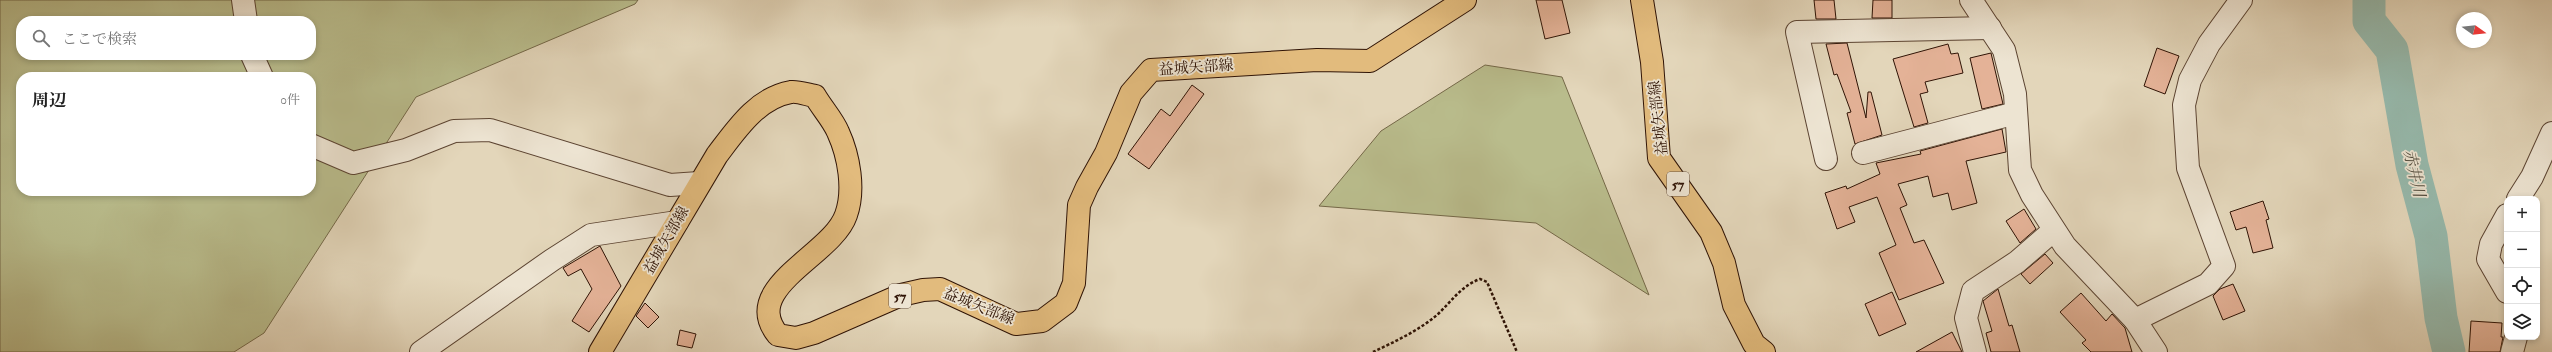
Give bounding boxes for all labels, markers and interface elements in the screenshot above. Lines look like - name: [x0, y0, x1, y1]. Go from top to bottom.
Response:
- north arrow: [2456, 12, 2492, 48]
- search box: [16, 16, 316, 60]
- icon: search: [30, 27, 52, 49]
- text: ここで検索: [62, 30, 137, 49]
- street label: 益城矢部線: [1158, 55, 1234, 80]
- street label: 益城矢部線: [1645, 80, 1672, 156]
- text: 周辺: [32, 90, 66, 111]
- text: 0件: [280, 92, 300, 108]
- water label: 赤井川: [2399, 148, 2430, 201]
- road number: 57: [1667, 172, 1689, 196]
- map controls: [2504, 196, 2540, 340]
- button: +: [2504, 196, 2540, 232]
- street label: 益城矢部線: [639, 203, 693, 277]
- button: −: [2504, 232, 2540, 268]
- button: locate: [2504, 268, 2540, 304]
- road number: 57: [889, 284, 911, 308]
- street label: 益城矢部線: [940, 284, 1017, 329]
- button: layers: [2504, 304, 2540, 340]

